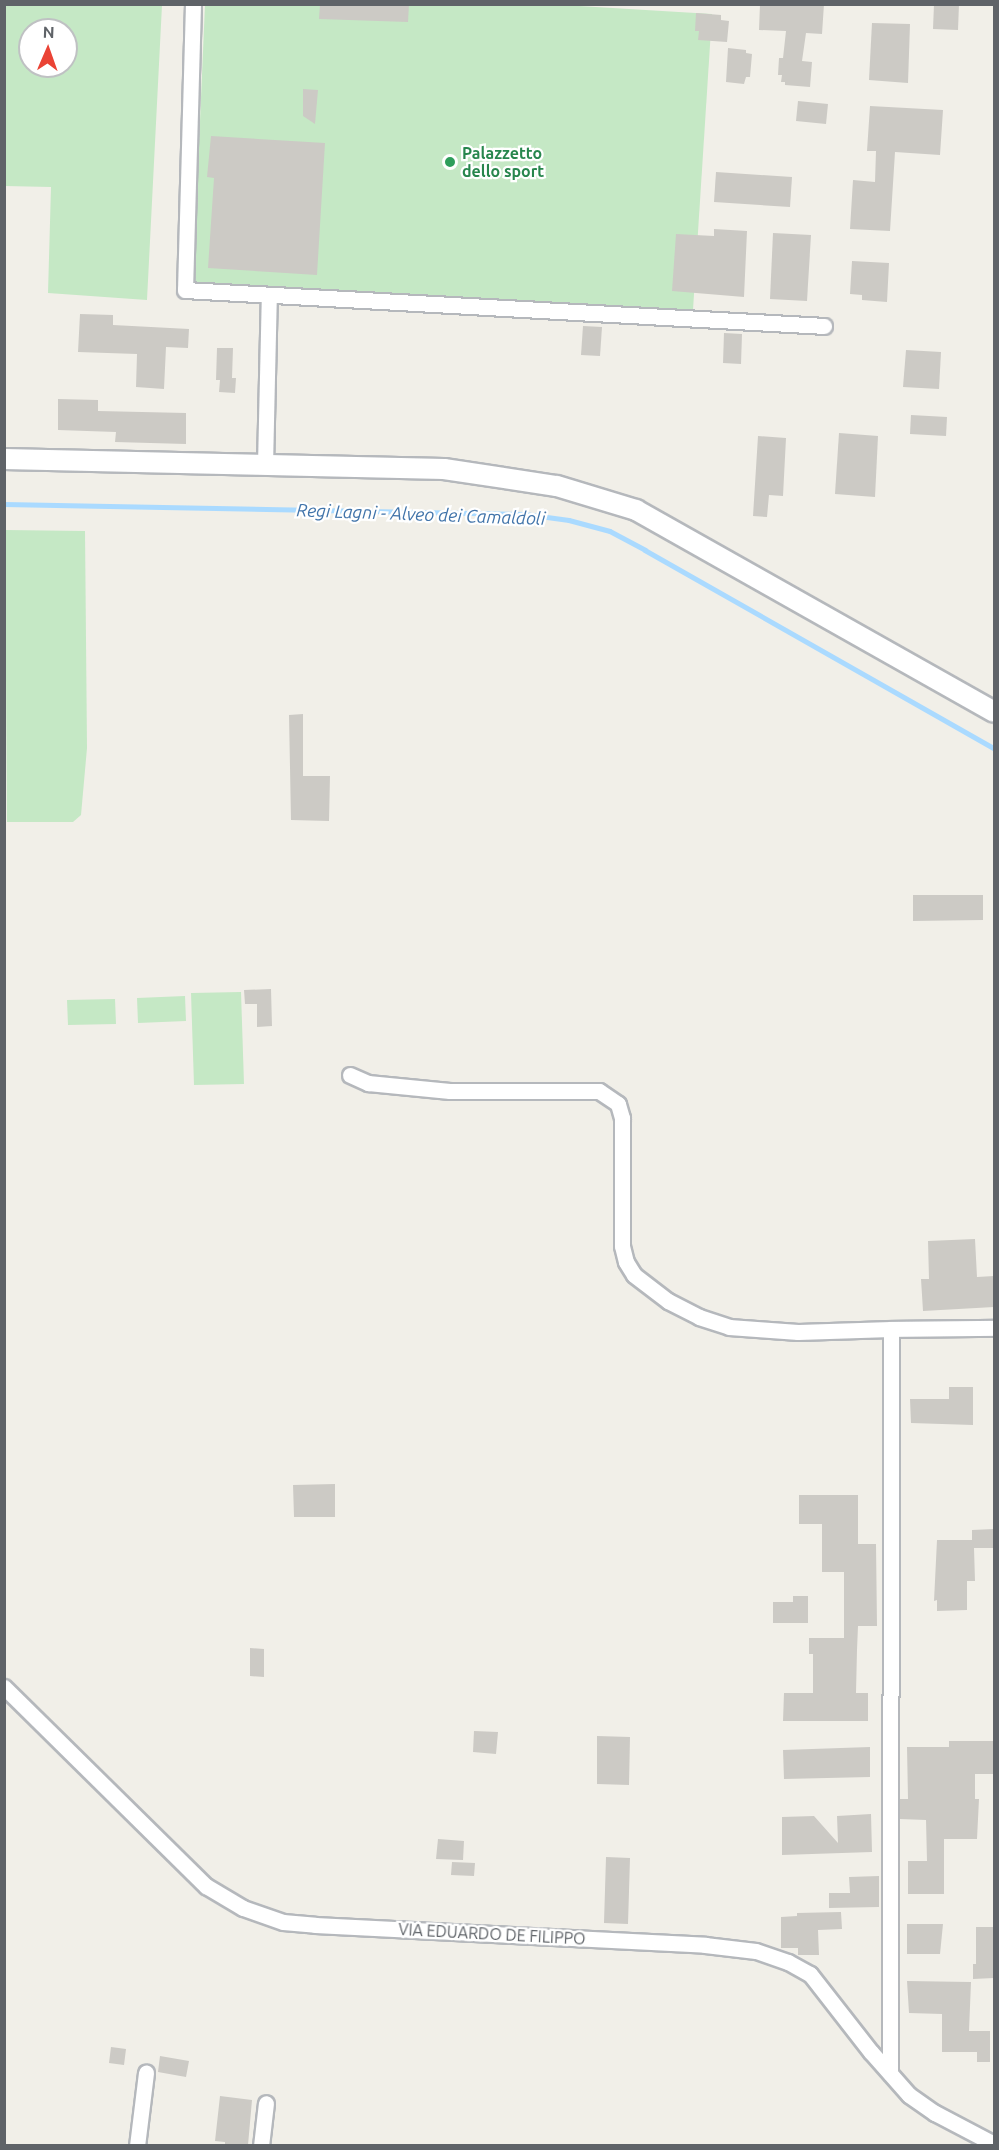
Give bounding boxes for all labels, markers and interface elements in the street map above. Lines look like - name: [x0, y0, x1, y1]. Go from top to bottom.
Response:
- north arrow: [18, 18, 78, 78]
- text: N: [42, 23, 55, 41]
- place label: Palazzetto dello sport: [462, 143, 544, 181]
- marker: Palazzetto dello sport: [443, 155, 457, 169]
- water label: Regi Lagni - Alveo dei Camaldoli: [296, 499, 546, 529]
- street label: VIA EDUARDO DE FILIPPO: [398, 1920, 586, 1948]

